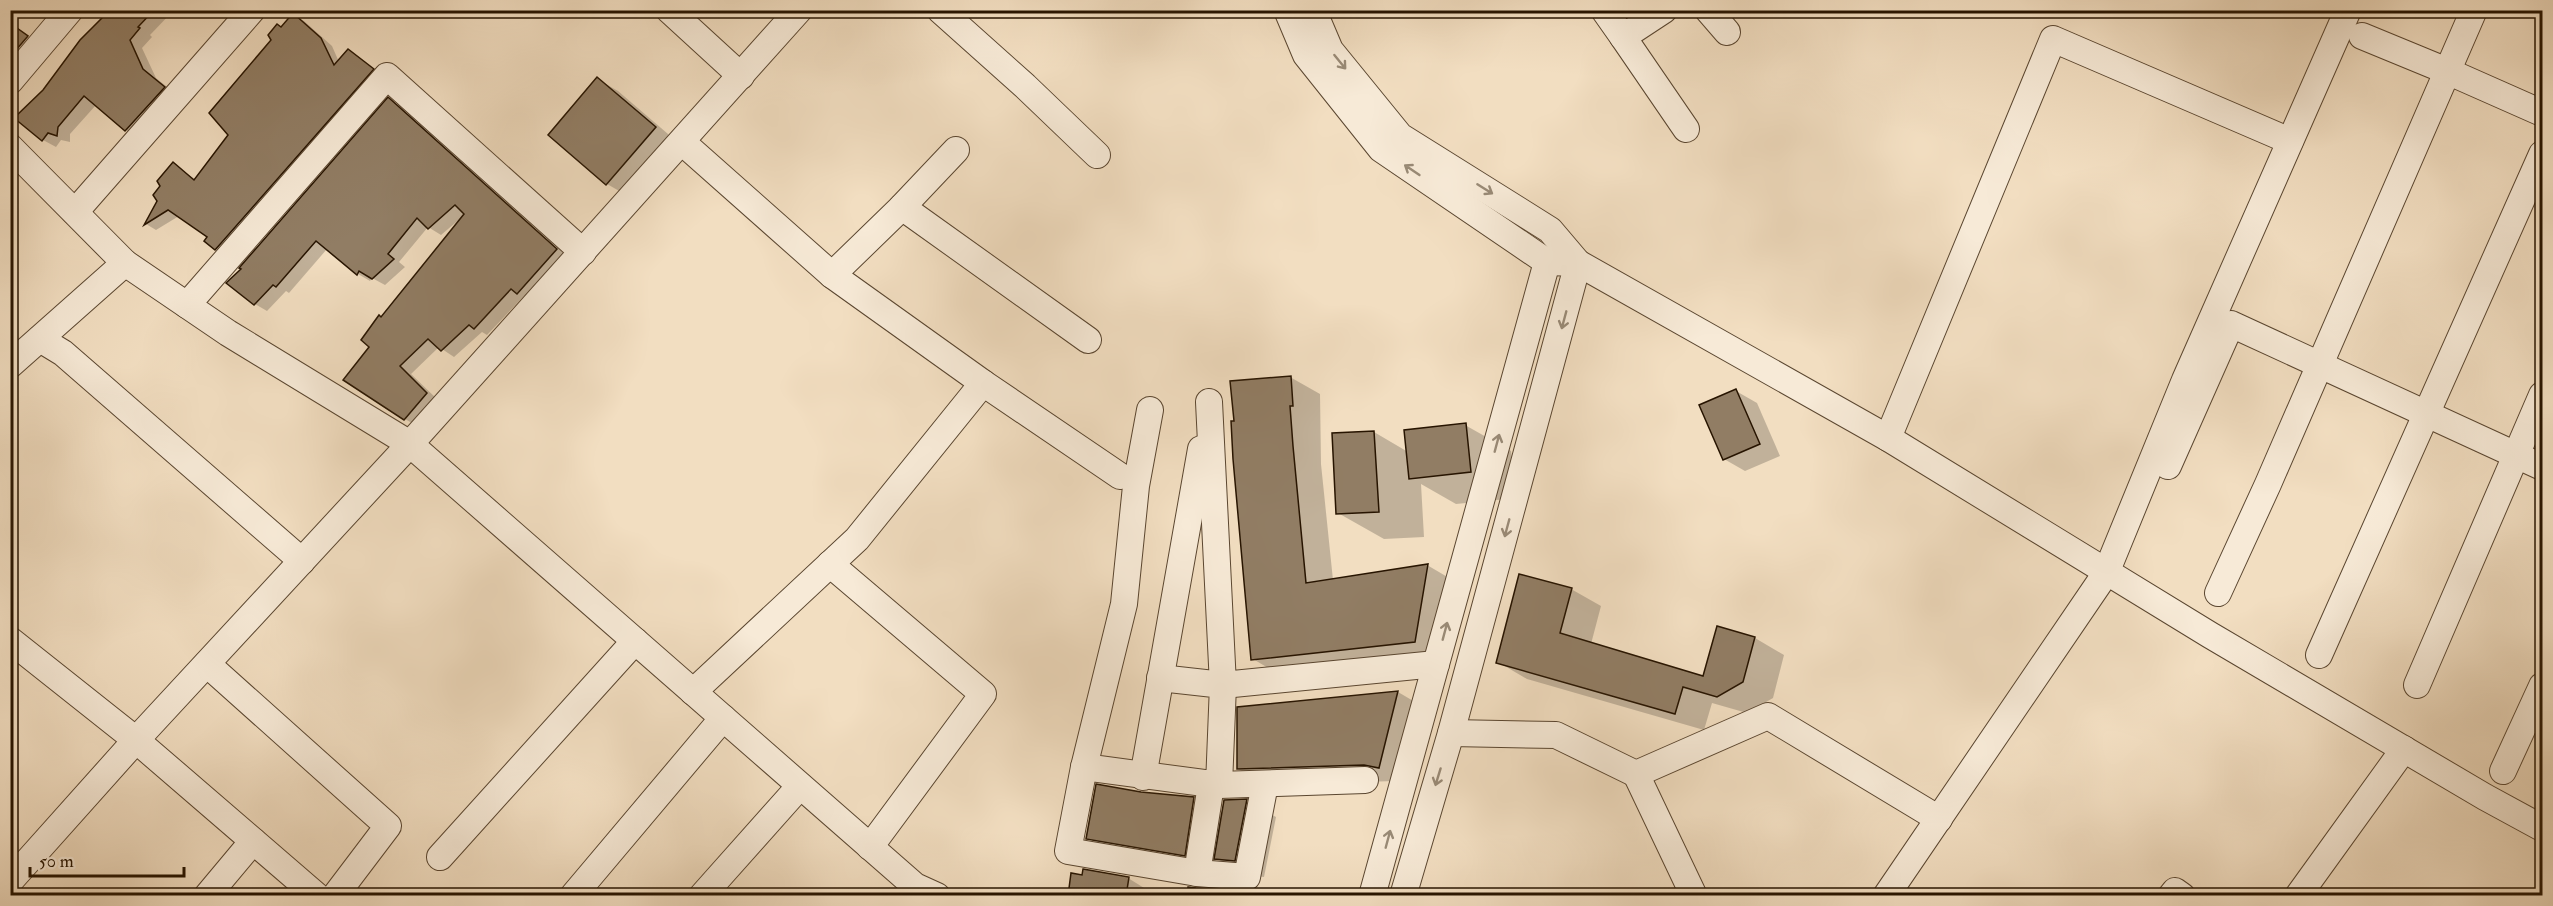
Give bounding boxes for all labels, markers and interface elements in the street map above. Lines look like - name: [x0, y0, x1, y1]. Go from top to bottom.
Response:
- one-way arrow: [1333, 54, 1347, 69]
- one-way arrow: [1404, 164, 1420, 176]
- one-way arrow: [1476, 183, 1493, 195]
- one-way arrow: [1558, 310, 1569, 329]
- one-way arrow: [1492, 434, 1503, 453]
- one-way arrow: [1501, 518, 1513, 537]
- one-way arrow: [1440, 622, 1451, 641]
- one-way arrow: [1432, 767, 1443, 786]
- one-way arrow: [1382, 830, 1394, 849]
- scale bar: [30, 840, 184, 878]
- text: 50 m: [39, 850, 74, 873]

